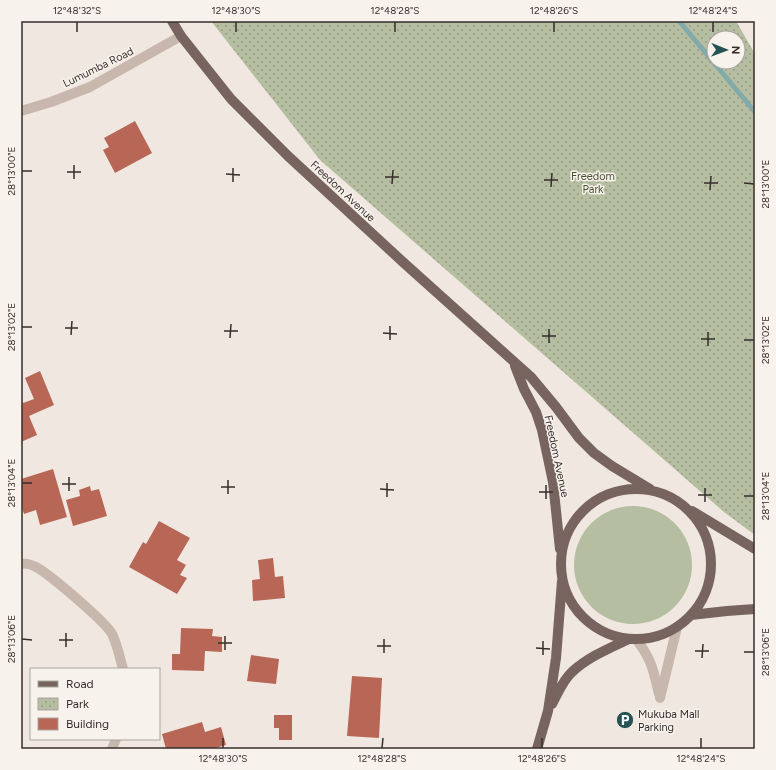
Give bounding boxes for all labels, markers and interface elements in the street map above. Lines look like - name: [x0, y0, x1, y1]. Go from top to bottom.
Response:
- text: 12°48'32"S: [53, 4, 101, 17]
- text: 12°48'30"S: [212, 4, 260, 17]
- text: 12°48'28"S: [371, 4, 419, 17]
- text: 12°48'26"S: [530, 4, 578, 17]
- text: 12°48'24"S: [689, 4, 737, 17]
- north arrow: [706, 30, 746, 70]
- street label: Lumumba Road: [61, 45, 136, 90]
- text: N: [729, 46, 742, 55]
- text: 28°13'00"E: [5, 146, 18, 195]
- street label: Freedom Avenue: [308, 158, 378, 225]
- text: 28°13'00"E: [759, 159, 772, 208]
- park label: Freedom Park: [571, 170, 615, 196]
- text: 28°13'02"E: [5, 303, 18, 351]
- text: 28°13'02"E: [759, 316, 772, 364]
- street label: Freedom Avenue: [541, 414, 572, 498]
- text: 28°13'04"E: [5, 459, 18, 507]
- text: 28°13'04"E: [759, 472, 772, 520]
- text: 28°13'06"E: [5, 615, 18, 663]
- text: 28°13'06"E: [759, 628, 772, 676]
- legend: [30, 668, 160, 740]
- text: Road: [66, 677, 94, 691]
- text: Park: [66, 697, 89, 711]
- place label: Mukuba Mall Parking: [638, 708, 699, 734]
- parking icon: Mukuba Mall Parking: [615, 710, 635, 730]
- text: Building: [66, 717, 109, 731]
- text: 12°48'30"S: [199, 752, 247, 765]
- text: 12°48'28"S: [358, 752, 406, 765]
- text: 12°48'26"S: [518, 752, 566, 765]
- text: 12°48'24"S: [677, 752, 725, 765]

